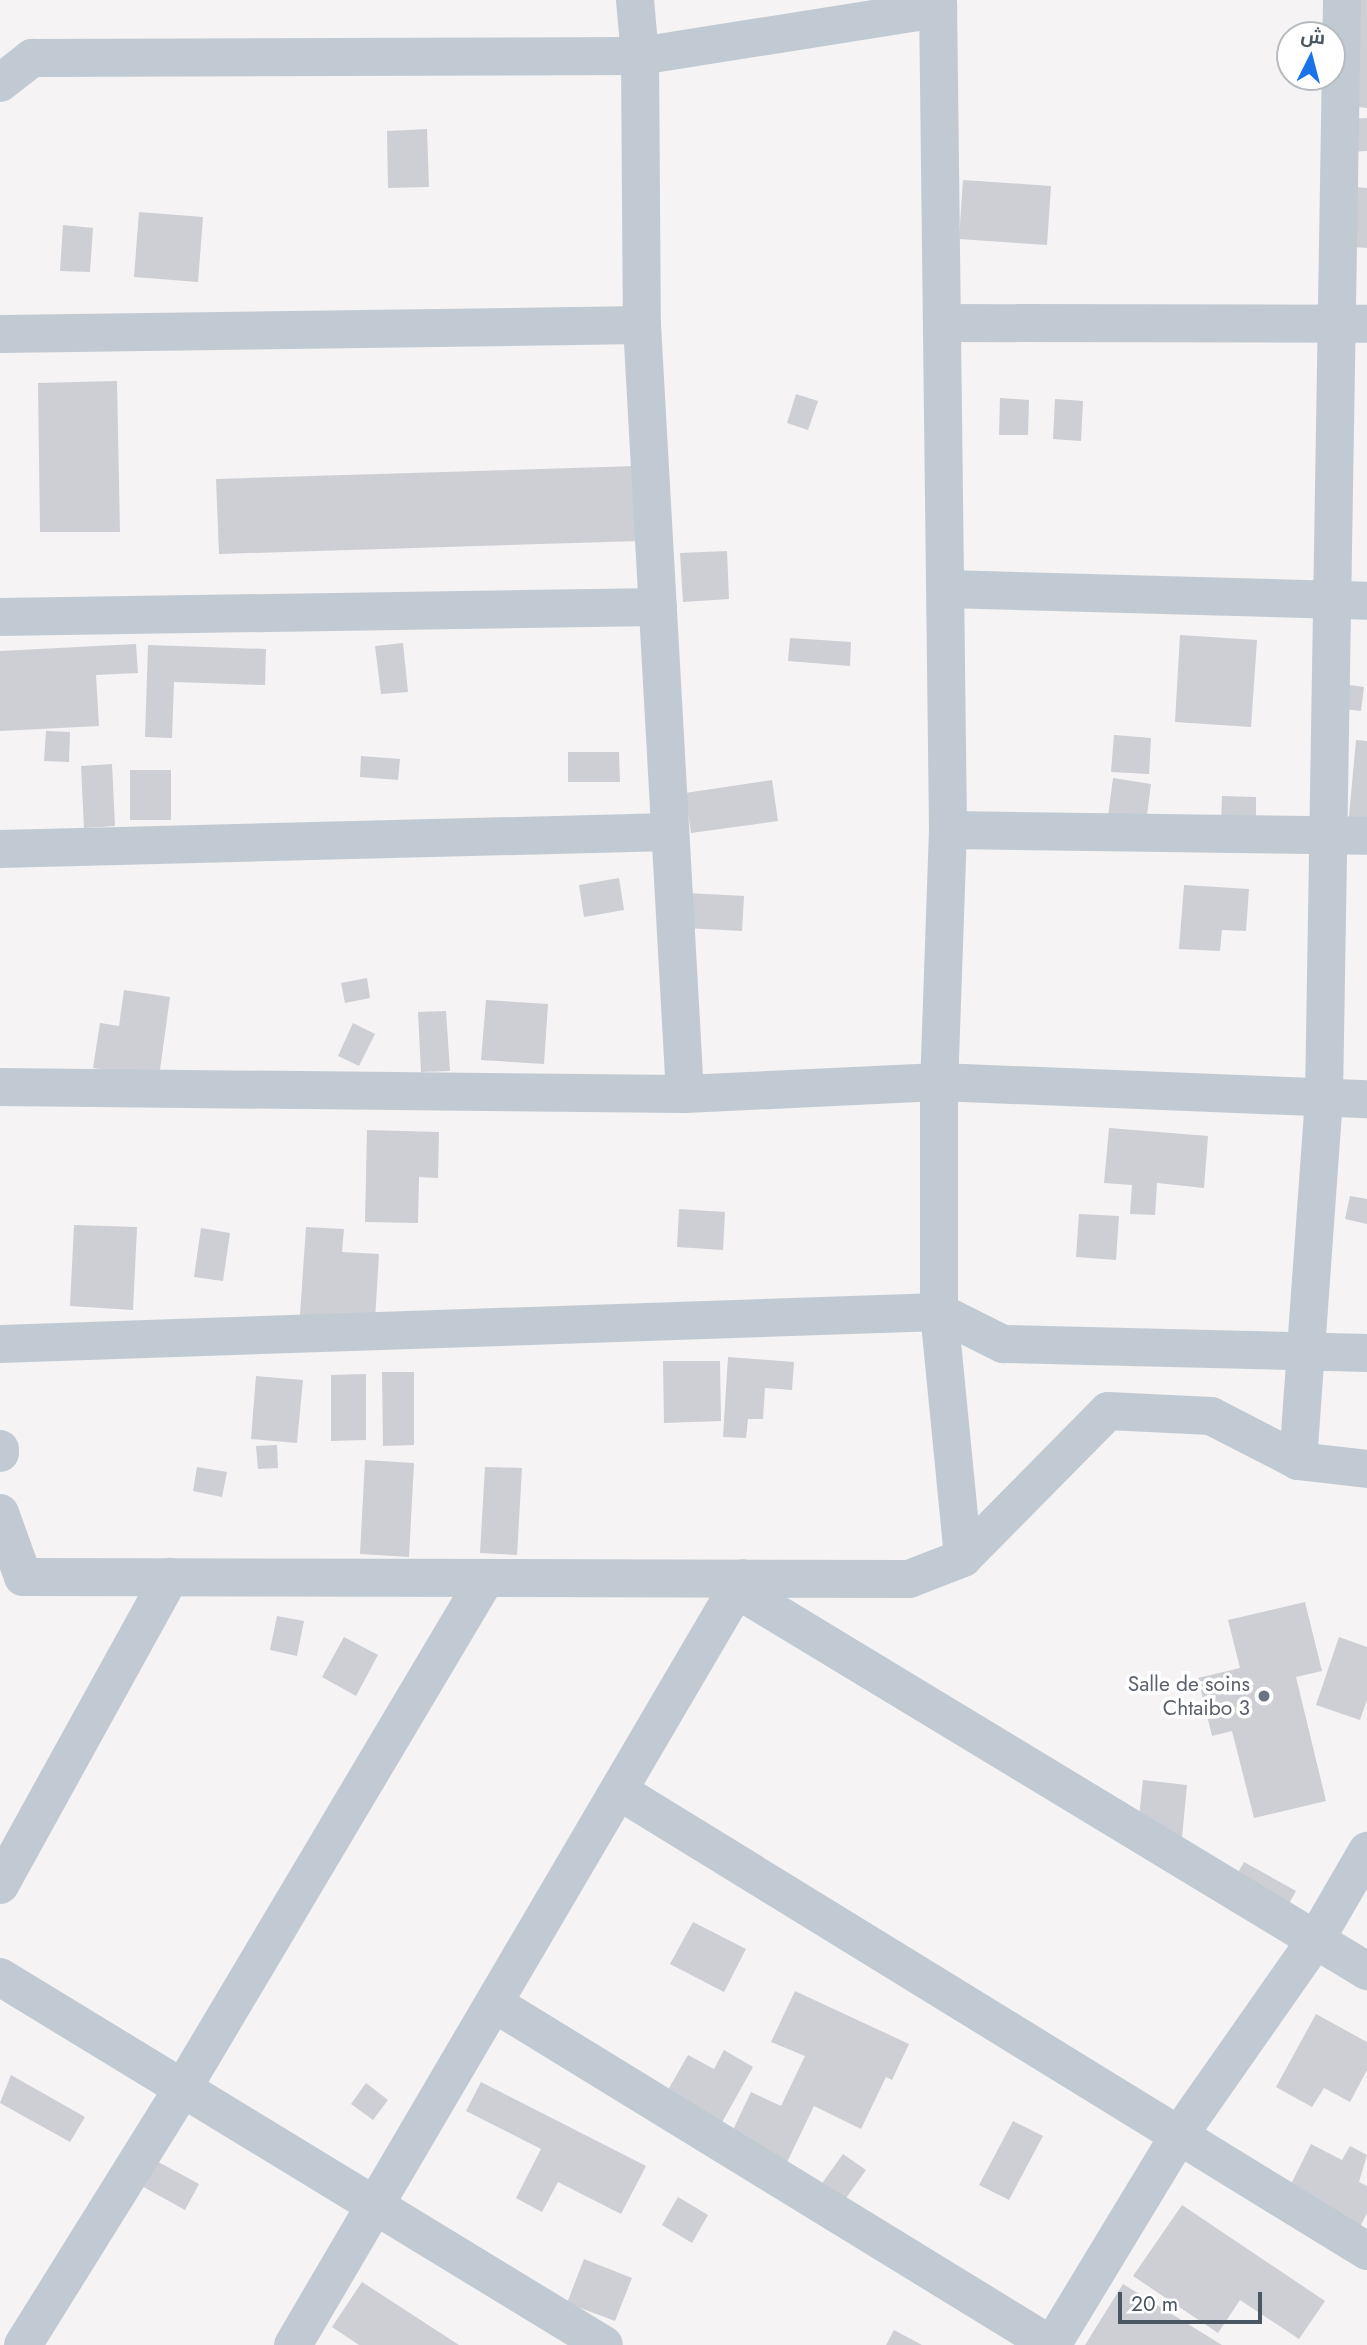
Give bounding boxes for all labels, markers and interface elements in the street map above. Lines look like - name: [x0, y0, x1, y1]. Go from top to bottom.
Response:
- north arrow: [1276, 21, 1346, 91]
- text: ش: [1299, 22, 1327, 51]
- place label: Salle de soins Chtaibo 3: [1128, 1671, 1250, 1721]
- marker: Salle de soins Chtaibo 3: [1256, 1688, 1272, 1704]
- scale bar: [1122, 2278, 1266, 2322]
- text: 20 m: [1131, 2289, 1178, 2319]

